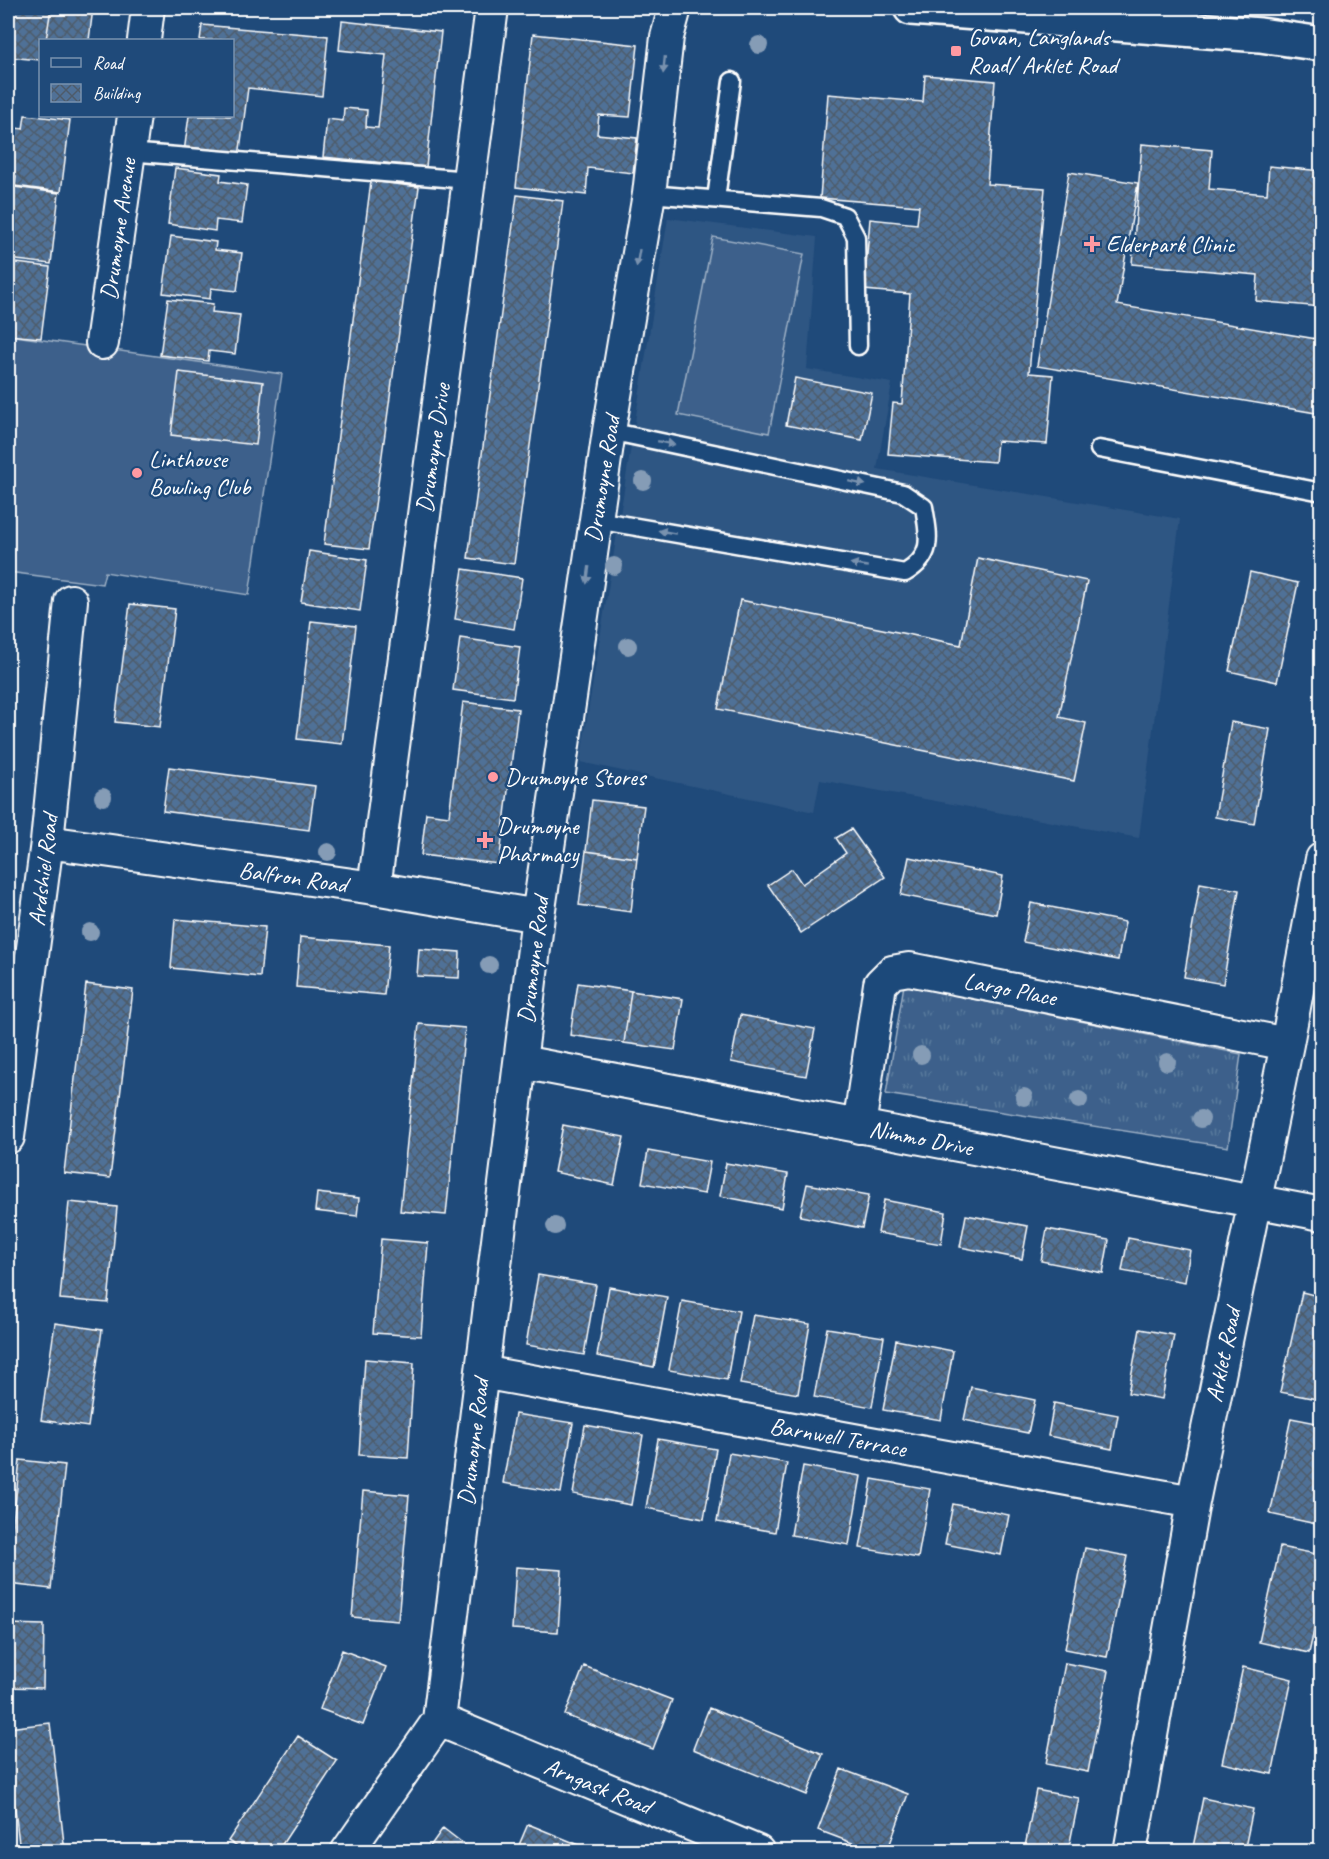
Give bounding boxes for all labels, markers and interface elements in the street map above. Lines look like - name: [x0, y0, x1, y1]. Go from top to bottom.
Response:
- place label: Govan, Langlands Road/ Arklet Road: [968, 22, 1121, 80]
- legend: [39, 39, 234, 117]
- marker: Govan, Langlands Road/ Arklet Road: [949, 44, 963, 58]
- text: Road: [93, 52, 126, 74]
- one-way arrow: [659, 55, 669, 74]
- text: Building: [93, 82, 142, 104]
- street label: Drumoyne Avenue: [93, 154, 143, 302]
- place label: Elderpark Clinic: [1106, 229, 1236, 259]
- marker: Elderpark Clinic: [1083, 235, 1101, 253]
- one-way arrow: [633, 249, 642, 268]
- street label: Drumoyne Drive: [409, 379, 457, 515]
- street label: Drumoyne Road: [577, 410, 627, 544]
- one-way arrow: [657, 439, 675, 449]
- place label: Linthouse Bowling Club: [149, 444, 252, 502]
- marker: Linthouse Bowling Club: [130, 466, 144, 480]
- one-way arrow: [848, 479, 867, 488]
- one-way arrow: [658, 527, 677, 536]
- one-way arrow: [850, 561, 869, 570]
- one-way arrow: [583, 566, 592, 585]
- place label: Drumoyne Stores: [505, 762, 648, 792]
- marker: Drumoyne Stores: [486, 770, 500, 784]
- street label: Ardshiel Road: [21, 809, 65, 928]
- place label: Drumoyne Pharmacy: [497, 811, 581, 869]
- marker: Drumoyne Pharmacy: [478, 833, 492, 847]
- street label: Balfron Road: [237, 855, 352, 900]
- street label: Drumoyne Road: [510, 891, 556, 1025]
- street label: Largo Place: [961, 965, 1061, 1013]
- street label: Nimmo Drive: [867, 1113, 977, 1163]
- street label: Arklet Road: [1198, 1302, 1248, 1405]
- street label: Drumoyne Road: [450, 1373, 496, 1507]
- street label: Barnwell Terrace: [768, 1410, 911, 1464]
- street label: Arngask Road: [540, 1751, 659, 1822]

